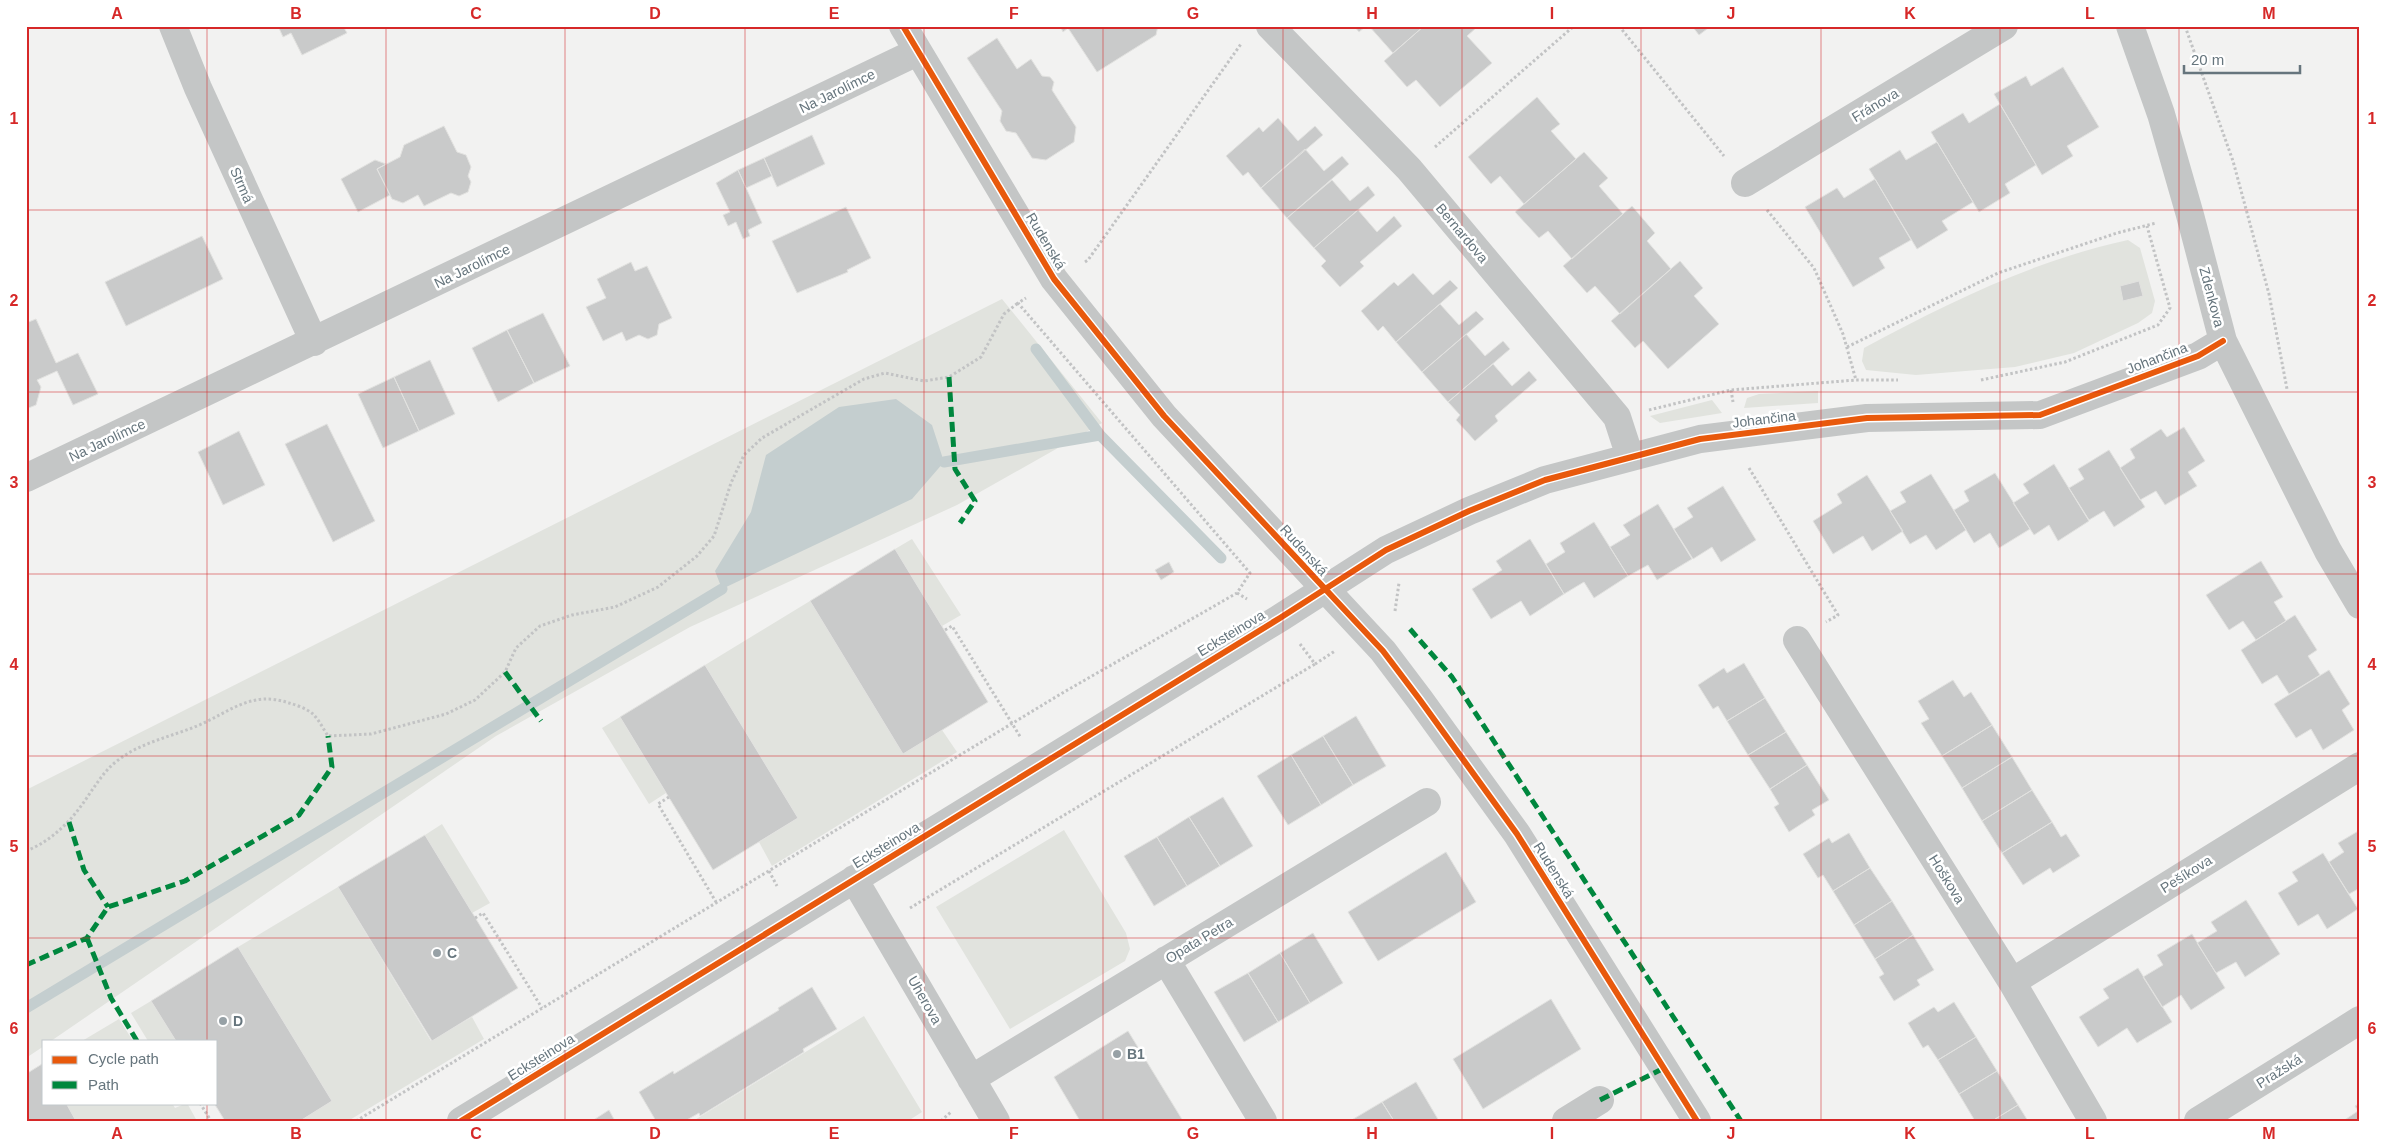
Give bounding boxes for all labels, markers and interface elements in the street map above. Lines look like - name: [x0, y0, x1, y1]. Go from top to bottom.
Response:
- text: A: [111, 5, 123, 22]
- text: B: [290, 5, 302, 22]
- text: C: [470, 5, 482, 22]
- text: D: [649, 5, 661, 22]
- text: E: [829, 5, 840, 22]
- text: F: [1009, 5, 1019, 22]
- text: G: [1187, 5, 1199, 22]
- text: H: [1366, 5, 1378, 22]
- text: I: [1550, 5, 1554, 22]
- text: J: [1727, 5, 1735, 22]
- text: K: [1904, 5, 1916, 22]
- text: L: [2085, 5, 2095, 22]
- text: M: [2262, 5, 2276, 22]
- scale bar: [2184, 42, 2300, 74]
- text: 20 m: [2191, 51, 2224, 68]
- street label: Na Jarolímce: [796, 66, 878, 116]
- street label: Fránova: [1849, 85, 1901, 125]
- text: 1: [10, 110, 19, 127]
- text: 1: [2368, 110, 2377, 127]
- street label: Strmá: [227, 165, 257, 206]
- street label: Bernardova: [1433, 200, 1492, 266]
- street label: Rudenská: [1023, 210, 1069, 272]
- street label: Na Jarolímce: [431, 241, 513, 291]
- street label: Zdenkova: [2196, 265, 2228, 329]
- text: 2: [10, 292, 19, 309]
- text: 2: [2368, 292, 2377, 309]
- street label: Johančina: [2124, 339, 2190, 377]
- street label: Johančina: [1731, 407, 1797, 431]
- street label: Na Jarolímce: [66, 415, 148, 465]
- text: 3: [10, 474, 19, 491]
- text: 3: [2368, 474, 2377, 491]
- street label: Rudenská: [1277, 521, 1331, 579]
- street label: Ecksteinova: [1195, 607, 1268, 659]
- text: 4: [10, 656, 19, 673]
- text: 4: [2368, 656, 2377, 673]
- street label: Ecksteinova: [850, 819, 923, 871]
- text: 5: [10, 838, 19, 855]
- text: 5: [2368, 838, 2377, 855]
- street label: Rudenská: [1531, 839, 1578, 901]
- street label: Hoškova: [1926, 852, 1968, 907]
- street label: Pešíkova: [2157, 852, 2215, 896]
- street label: Opata Petra: [1163, 914, 1236, 966]
- place label: C: [447, 945, 457, 961]
- marker: C: [431, 947, 443, 959]
- street label: Uherova: [905, 973, 945, 1027]
- place label: D: [233, 1013, 243, 1029]
- marker: D: [217, 1015, 229, 1027]
- text: 6: [10, 1020, 19, 1037]
- text: 6: [2368, 1020, 2377, 1037]
- street label: Ecksteinova: [505, 1030, 577, 1084]
- legend: [42, 1040, 218, 1104]
- place label: B1: [1127, 1046, 1145, 1062]
- marker: B1: [1111, 1048, 1123, 1060]
- text: Cycle path: [88, 1050, 159, 1067]
- street label: Pražská: [2253, 1051, 2305, 1091]
- text: Path: [88, 1076, 119, 1093]
- text: A: [111, 1125, 123, 1142]
- text: B: [290, 1125, 302, 1142]
- text: C: [470, 1125, 482, 1142]
- text: D: [649, 1125, 661, 1142]
- text: E: [829, 1125, 840, 1142]
- text: F: [1009, 1125, 1019, 1142]
- text: G: [1187, 1125, 1199, 1142]
- text: H: [1366, 1125, 1378, 1142]
- text: I: [1550, 1125, 1554, 1142]
- text: J: [1727, 1125, 1735, 1142]
- text: K: [1904, 1125, 1916, 1142]
- text: L: [2085, 1125, 2095, 1142]
- text: M: [2262, 1125, 2276, 1142]

